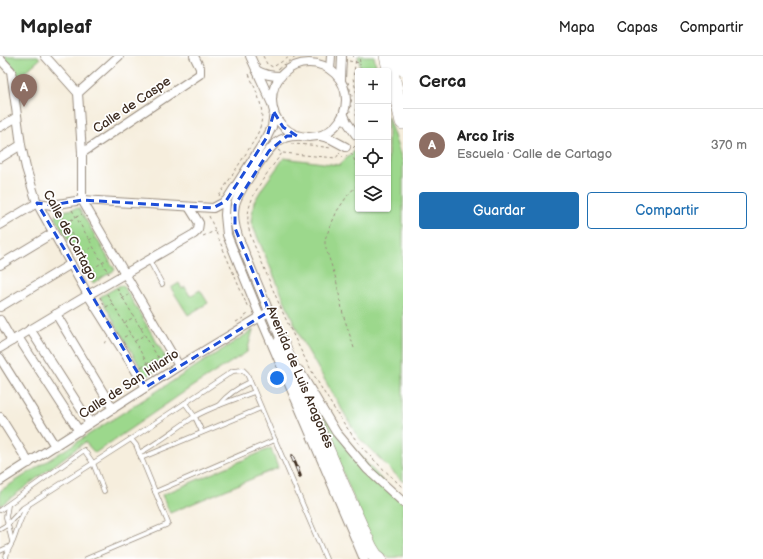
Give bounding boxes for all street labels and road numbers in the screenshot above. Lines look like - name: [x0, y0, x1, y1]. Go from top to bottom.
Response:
- street label: Calle de Caspe: [90, 73, 174, 137]
- street label: Calle de Cartago: [40, 187, 100, 283]
- street label: Avenida de Luis Aragonés: [263, 304, 337, 451]
- street label: Calle de San Hilario: [76, 346, 182, 422]

